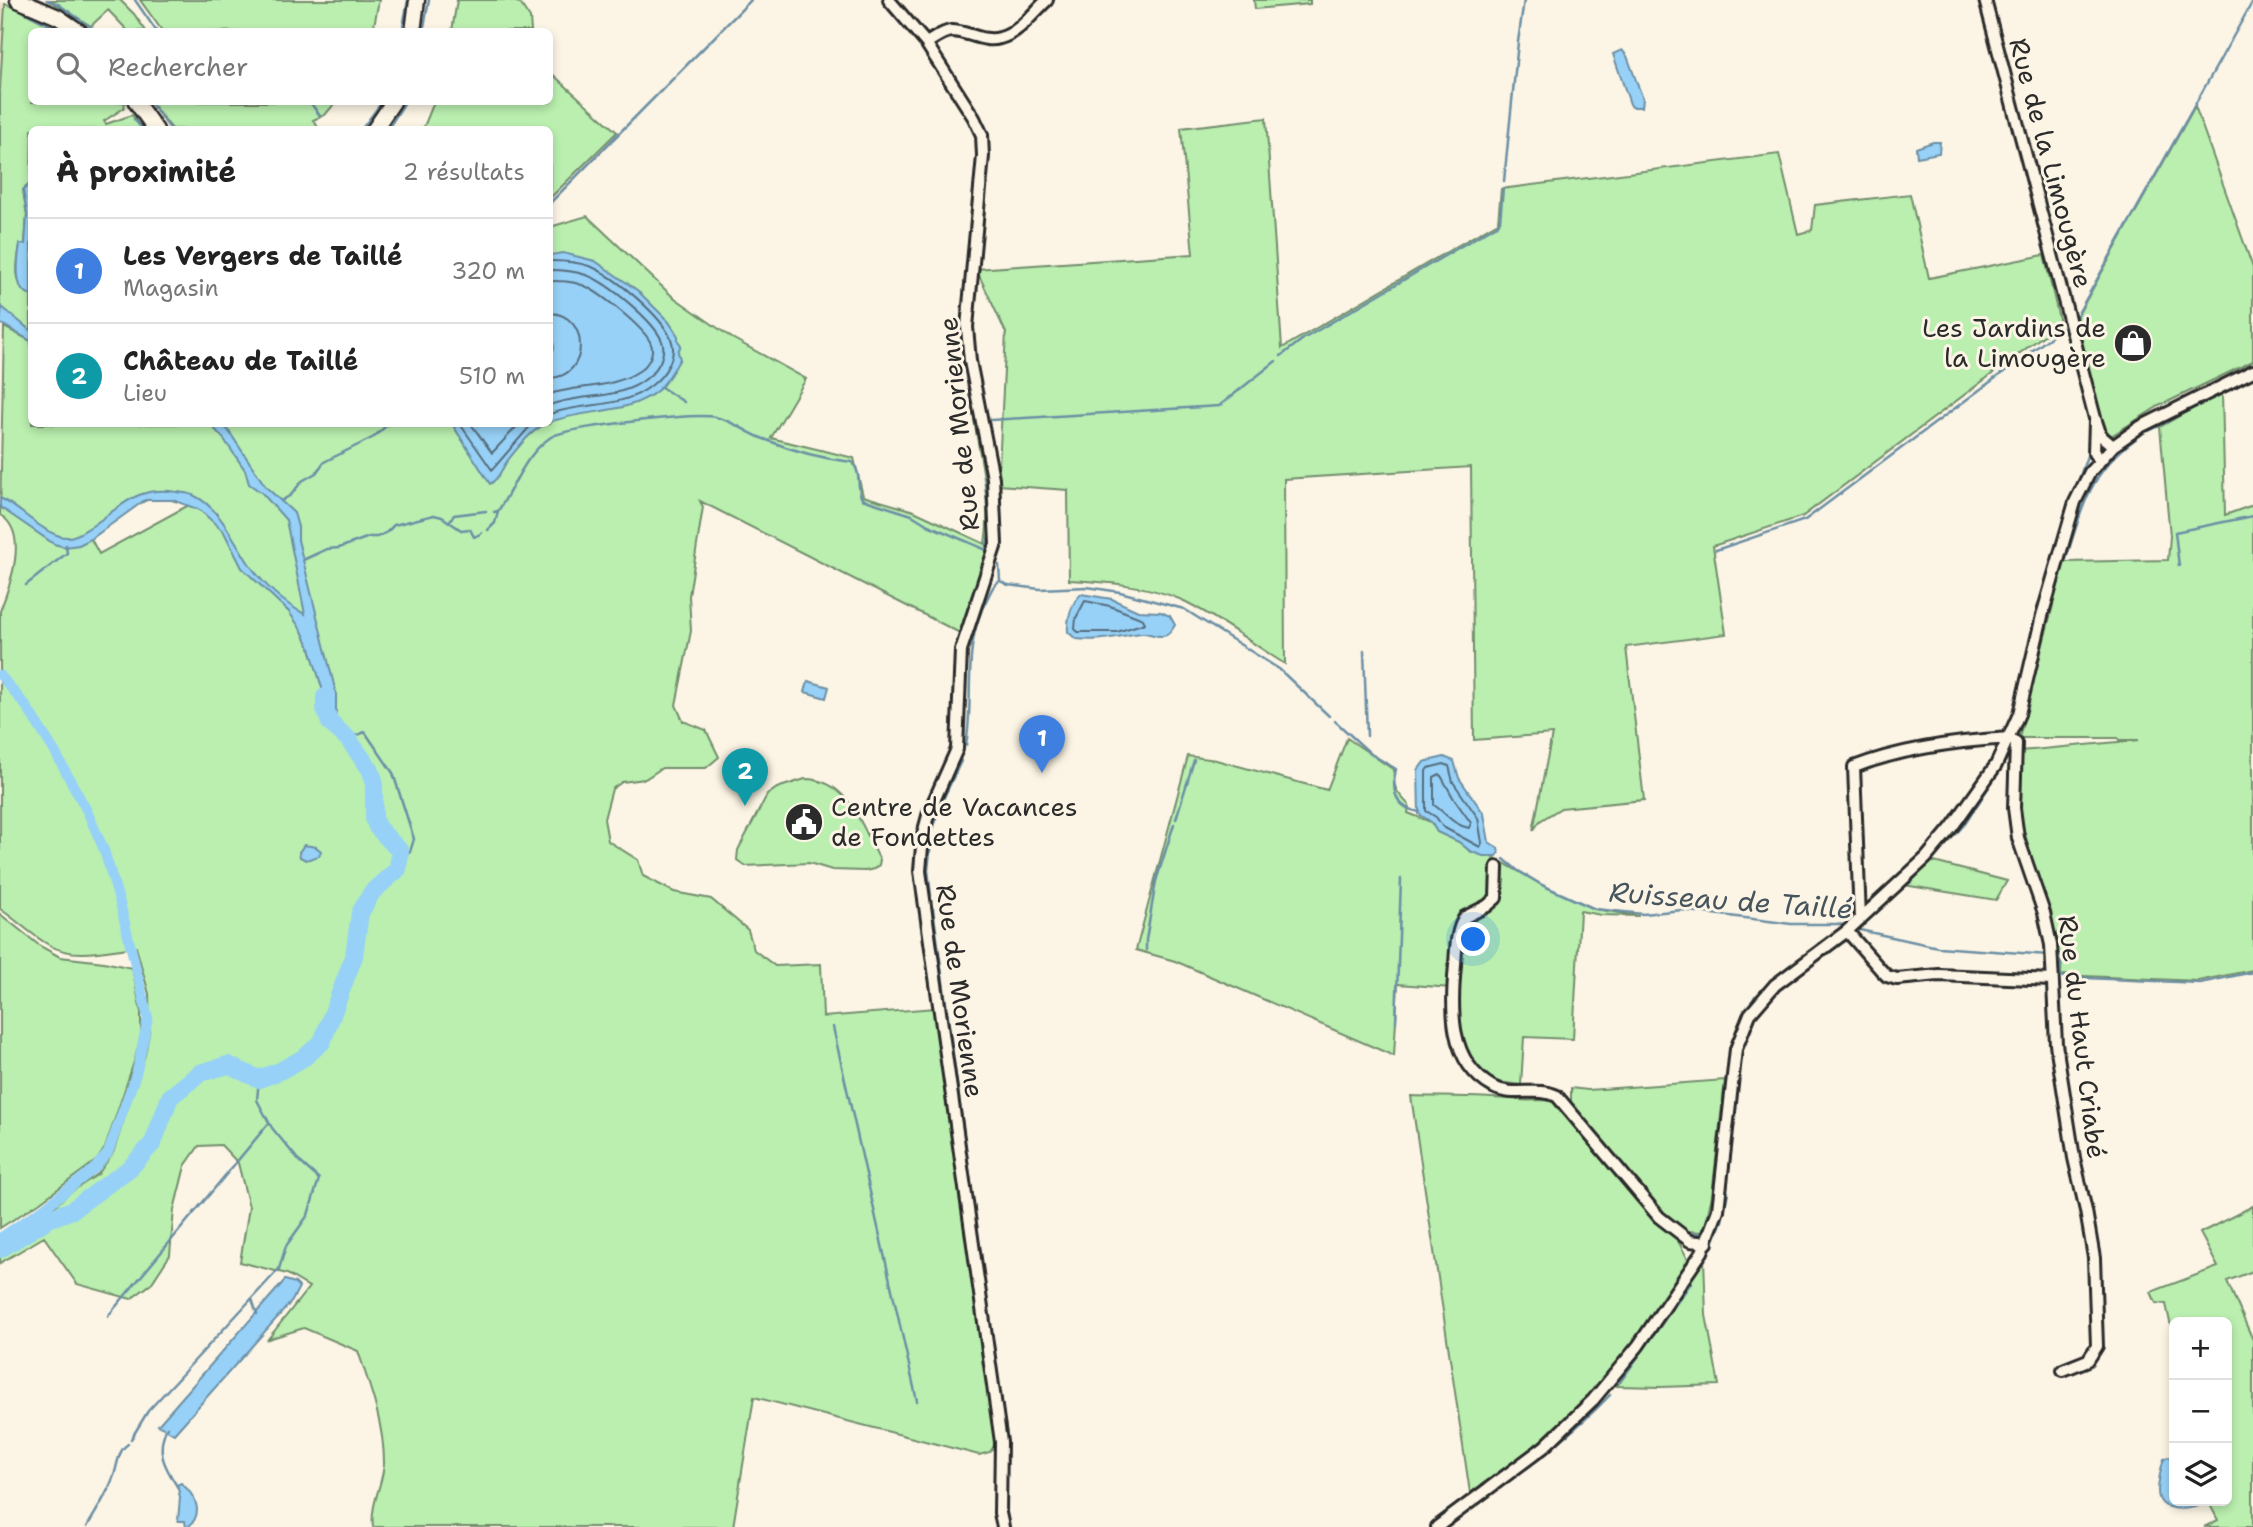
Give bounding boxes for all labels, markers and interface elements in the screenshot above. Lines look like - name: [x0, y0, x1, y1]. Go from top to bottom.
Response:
- search box: [28, 28, 553, 105]
- street label: Rue de la Limougère: [2001, 34, 2102, 292]
- icon: search: [52, 48, 90, 86]
- text: Rechercher: [108, 49, 248, 84]
- text: À proximité: [56, 151, 236, 192]
- text: 2 résultats: [403, 157, 525, 187]
- text: Les Vergers de Taillé: [123, 238, 403, 273]
- text: 1: [74, 256, 84, 286]
- text: 320 m: [451, 256, 525, 286]
- text: Magasin: [123, 273, 219, 303]
- place label: Les Jardins de la Limougère: [1922, 310, 2106, 375]
- street label: Rue de Morienne: [930, 315, 987, 533]
- shop icon: Les Jardins de la Limougère: [2112, 322, 2154, 364]
- text: Château de Taillé: [123, 343, 358, 378]
- text: 2: [71, 361, 87, 391]
- text: 510 m: [459, 361, 525, 391]
- text: Lieu: [123, 378, 167, 408]
- pin: 1: [1019, 715, 1065, 773]
- pin: 2: [722, 748, 768, 806]
- place label: Centre de Vacances de Fondettes: [831, 789, 1078, 854]
- public building icon: Centre de Vacances de Fondettes: [783, 801, 825, 843]
- water label: Ruisseau de Taillé: [1608, 873, 1854, 927]
- street label: Rue de Morienne: [928, 882, 993, 1100]
- street label: Rue du Haut Criabé: [2050, 913, 2115, 1161]
- your location: [1456, 922, 1490, 956]
- map controls: [2169, 1317, 2232, 1506]
- button: +: [2169, 1317, 2232, 1380]
- button: −: [2169, 1380, 2232, 1443]
- button: layers: [2169, 1443, 2232, 1506]

